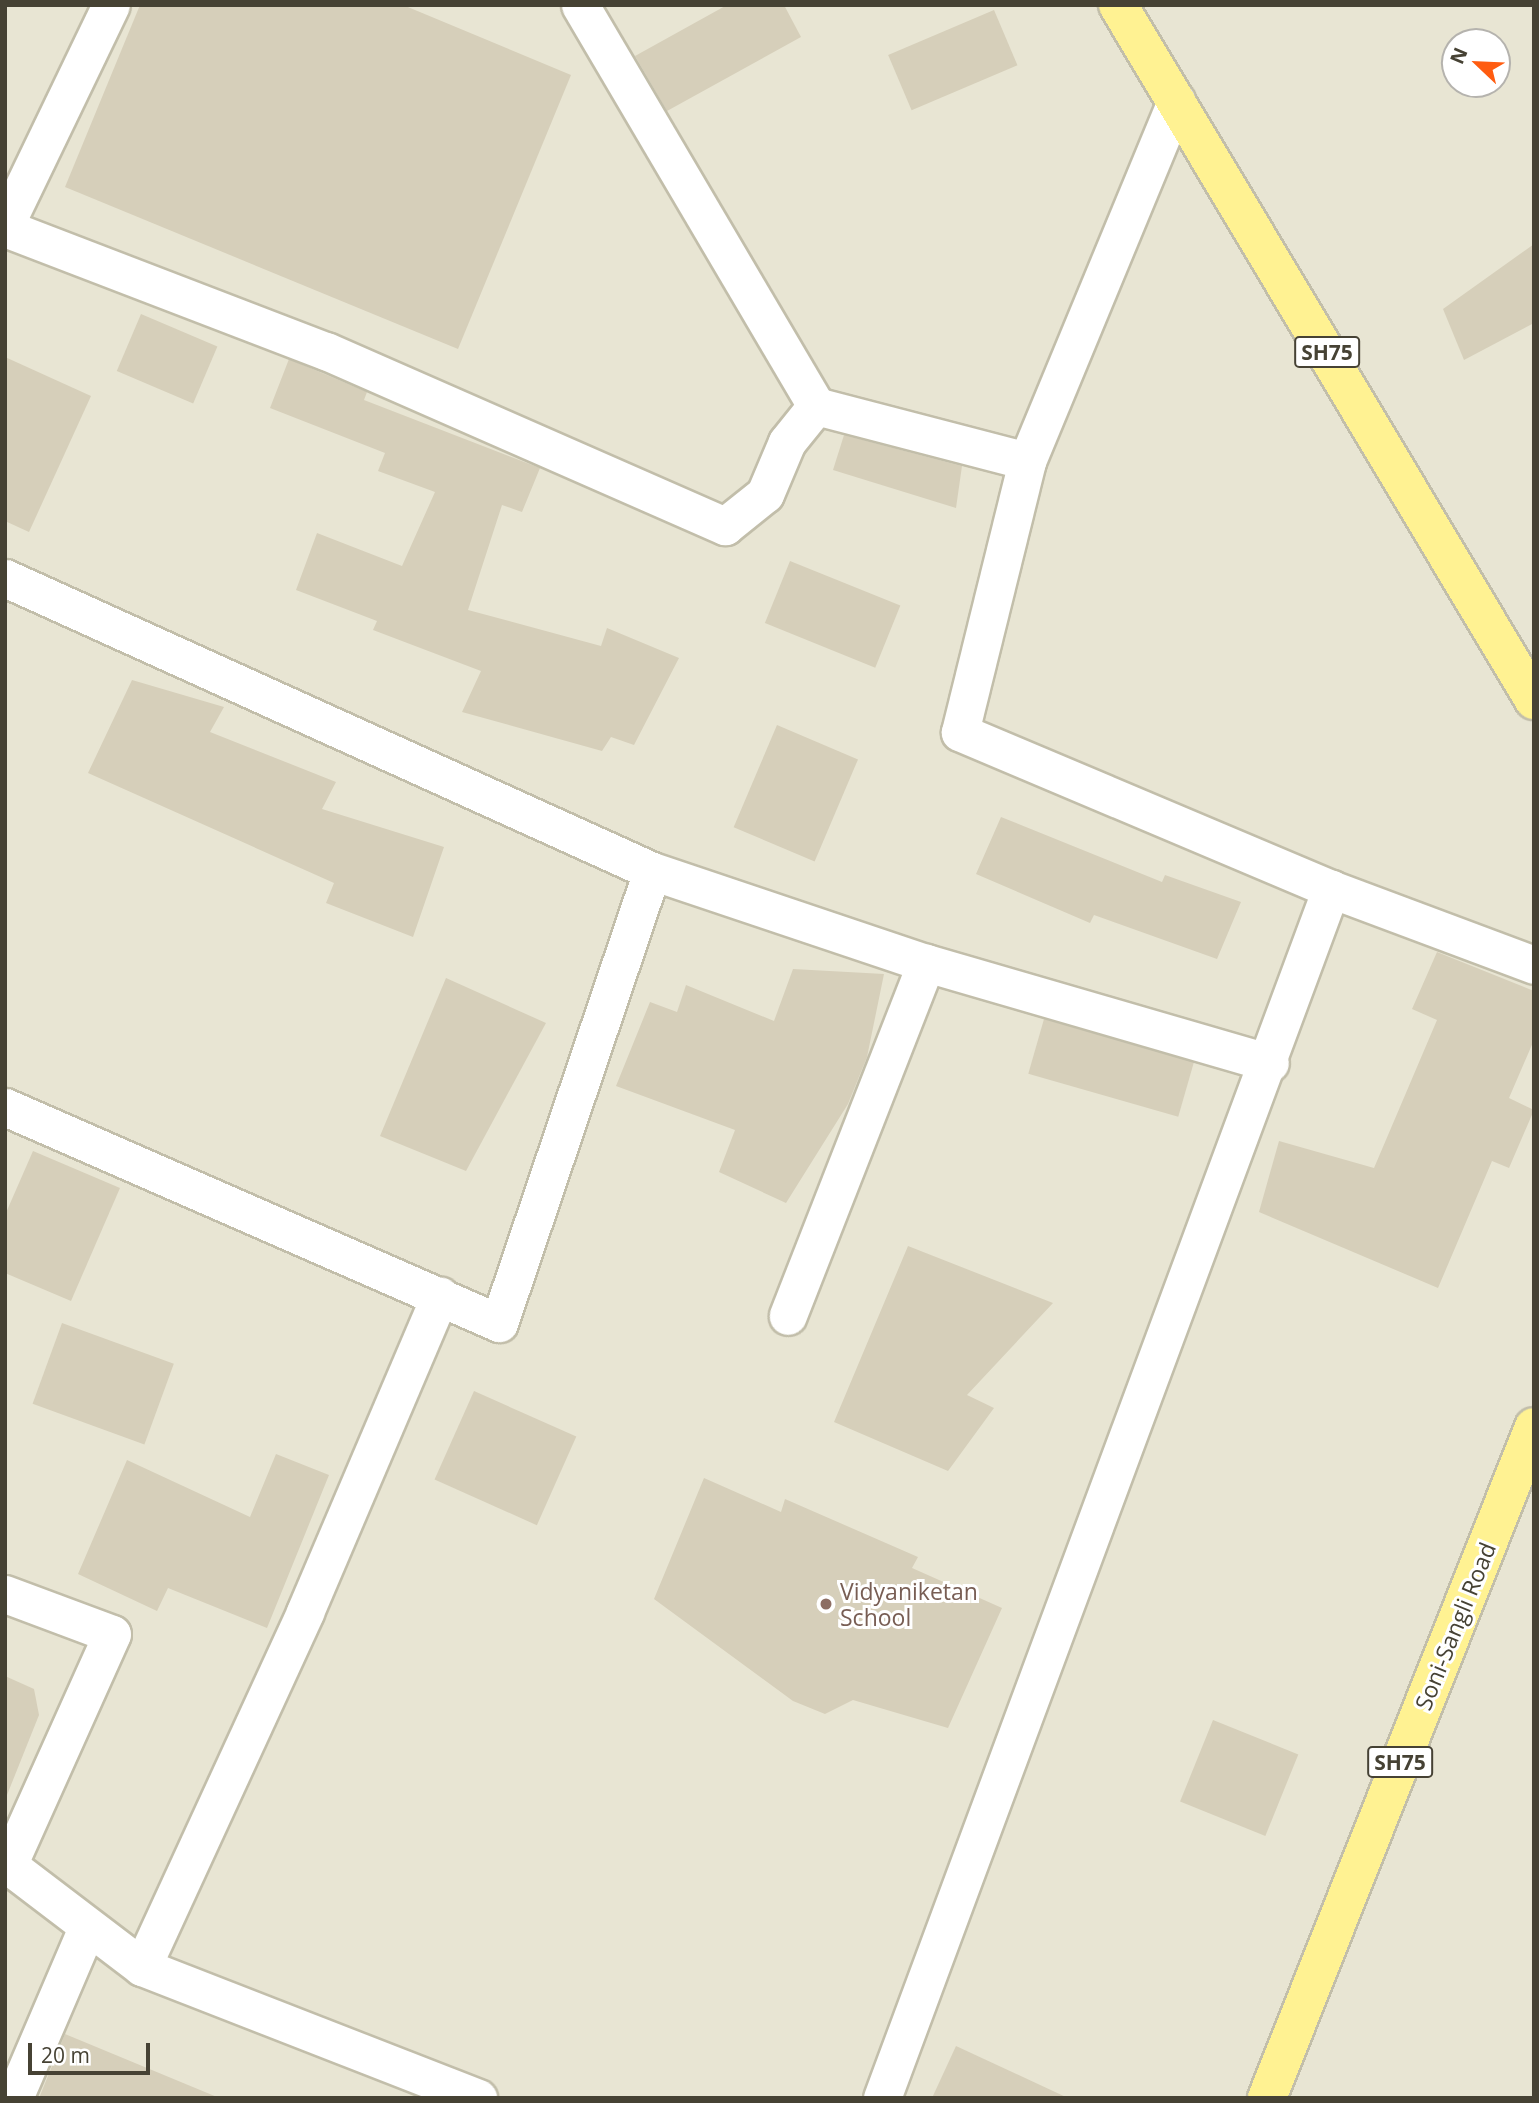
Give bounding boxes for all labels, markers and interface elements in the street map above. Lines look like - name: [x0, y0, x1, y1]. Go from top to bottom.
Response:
- north arrow: [1441, 28, 1511, 98]
- text: N: [1444, 43, 1473, 68]
- road number: SH75: [1294, 334, 1360, 370]
- street label: Soni-Sangli Road: [1409, 1538, 1501, 1714]
- place label: Vidyaniketan School: [840, 1577, 978, 1631]
- marker: Vidyaniketan School: [818, 1596, 834, 1612]
- road number: SH75: [1367, 1744, 1433, 1780]
- scale bar: [32, 2030, 154, 2074]
- text: 20 m: [41, 2041, 90, 2069]

